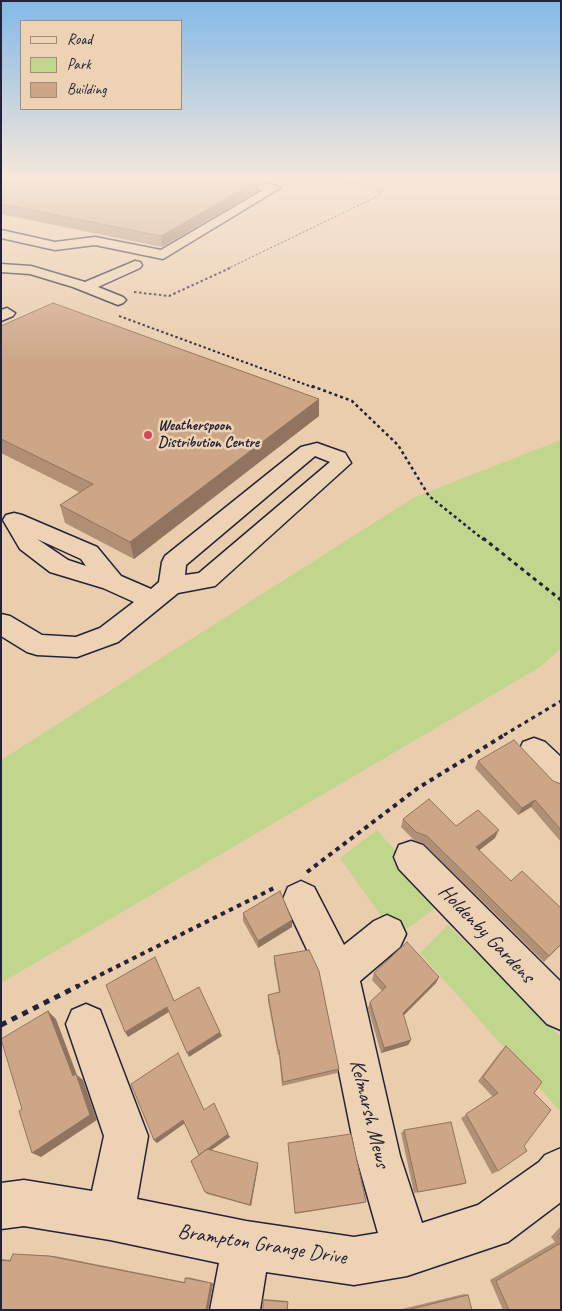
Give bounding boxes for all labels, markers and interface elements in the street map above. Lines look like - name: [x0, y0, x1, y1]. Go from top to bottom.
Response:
- legend: [20, 20, 182, 110]
- text: Road: [67, 30, 92, 49]
- text: Park: [67, 55, 91, 74]
- text: Building: [67, 80, 106, 99]
- place label: Weatherspoon Distribution Centre: [158, 417, 259, 452]
- marker: Weatherspoon Distribution Centre: [142, 429, 154, 441]
- street label: Holdenby Gardens: [433, 879, 539, 989]
- street label: Kelmarsh Mews: [343, 1057, 395, 1171]
- street label: Brampton Grange Drive: [176, 1219, 348, 1271]

